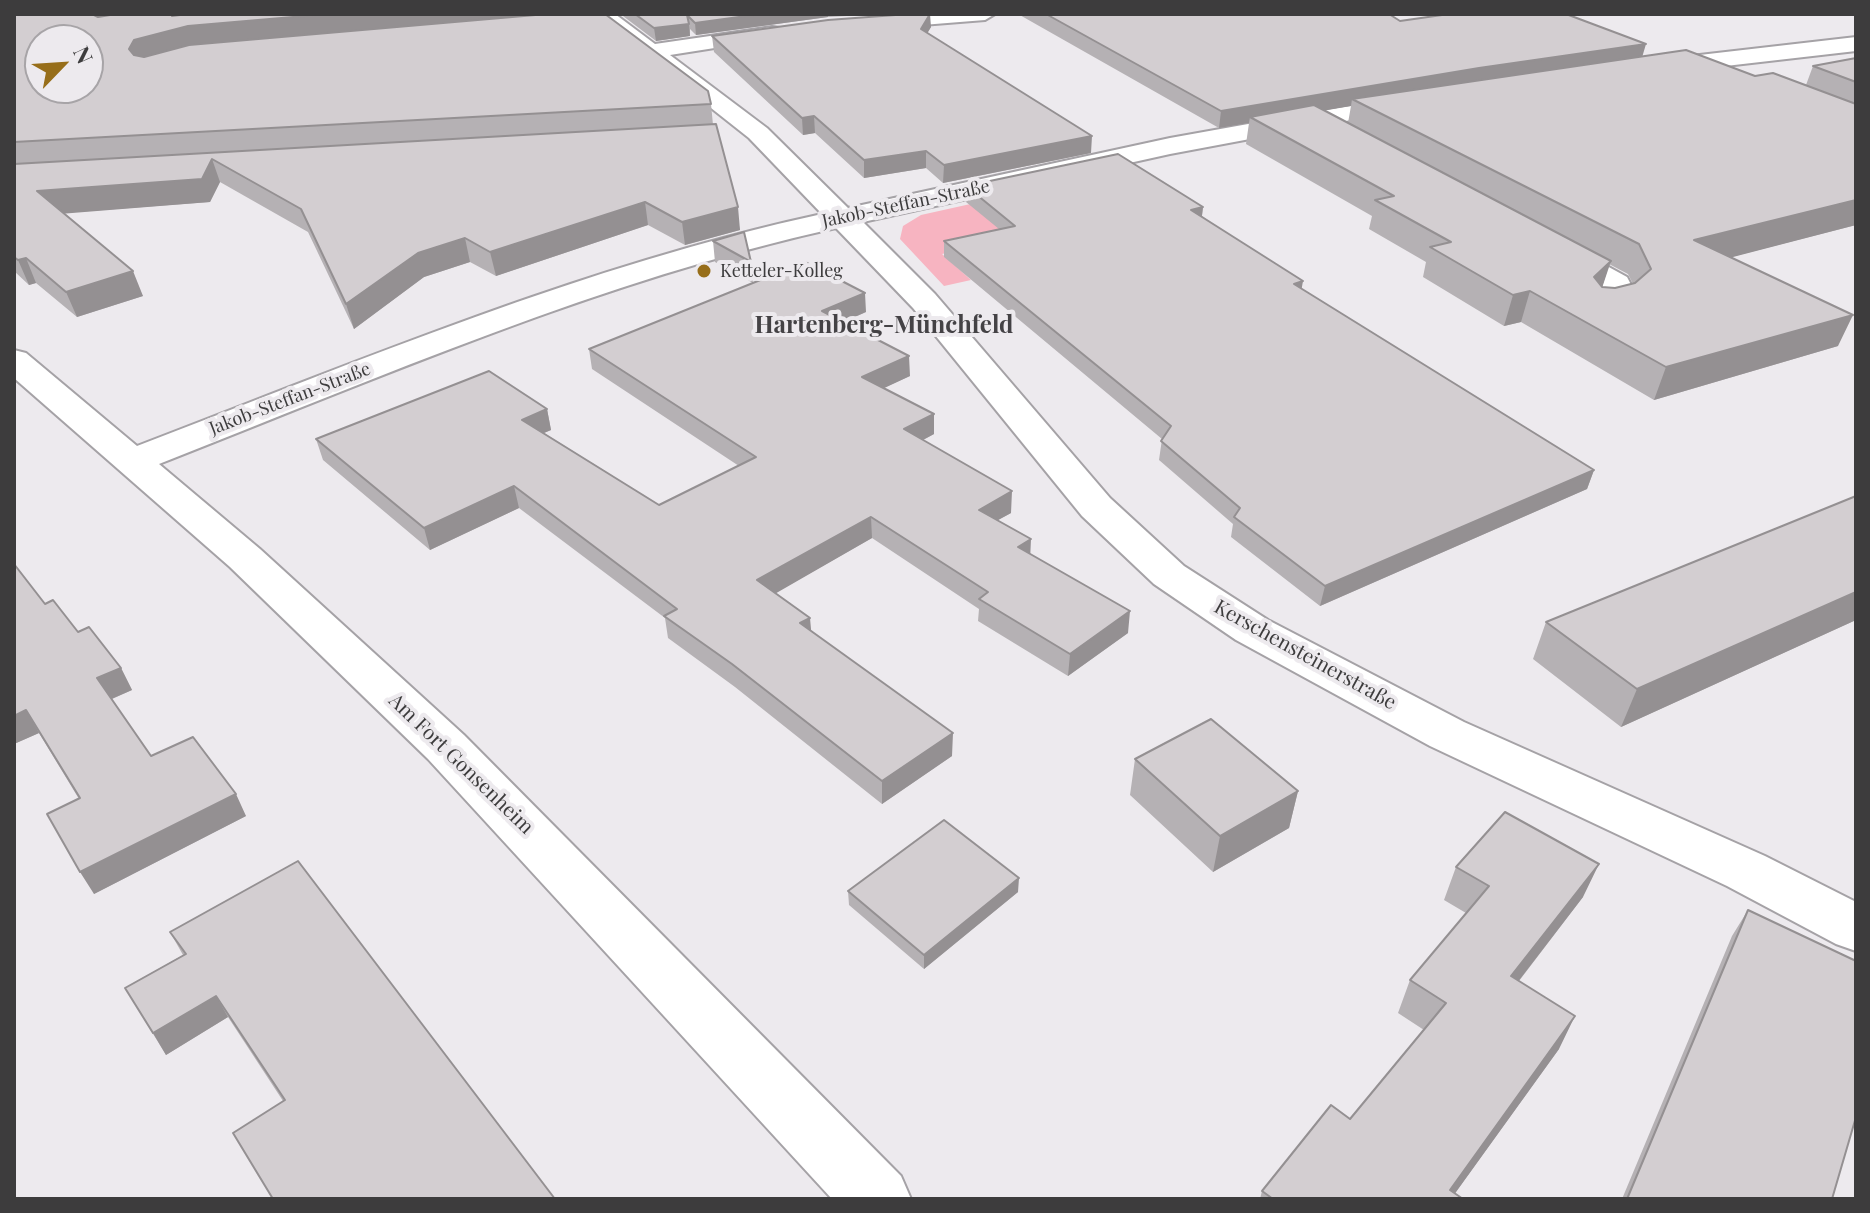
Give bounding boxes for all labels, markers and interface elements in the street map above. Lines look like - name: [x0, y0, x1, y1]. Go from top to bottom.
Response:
- north arrow: [24, 24, 104, 104]
- text: N: [67, 41, 101, 68]
- street label: Jakob-Steffan-Straße: [820, 176, 992, 232]
- place label: Ketteler-Kolleg: [720, 260, 843, 282]
- marker: Ketteler-Kolleg: [695, 262, 713, 280]
- district label: Hartenberg-Münchfeld: [755, 312, 1013, 340]
- street label: Jakob-Steffan-Straße: [206, 358, 374, 440]
- street label: Kerschensteinerstraße: [1210, 595, 1400, 715]
- street label: Am Fort Gonsenheim: [384, 689, 538, 839]

